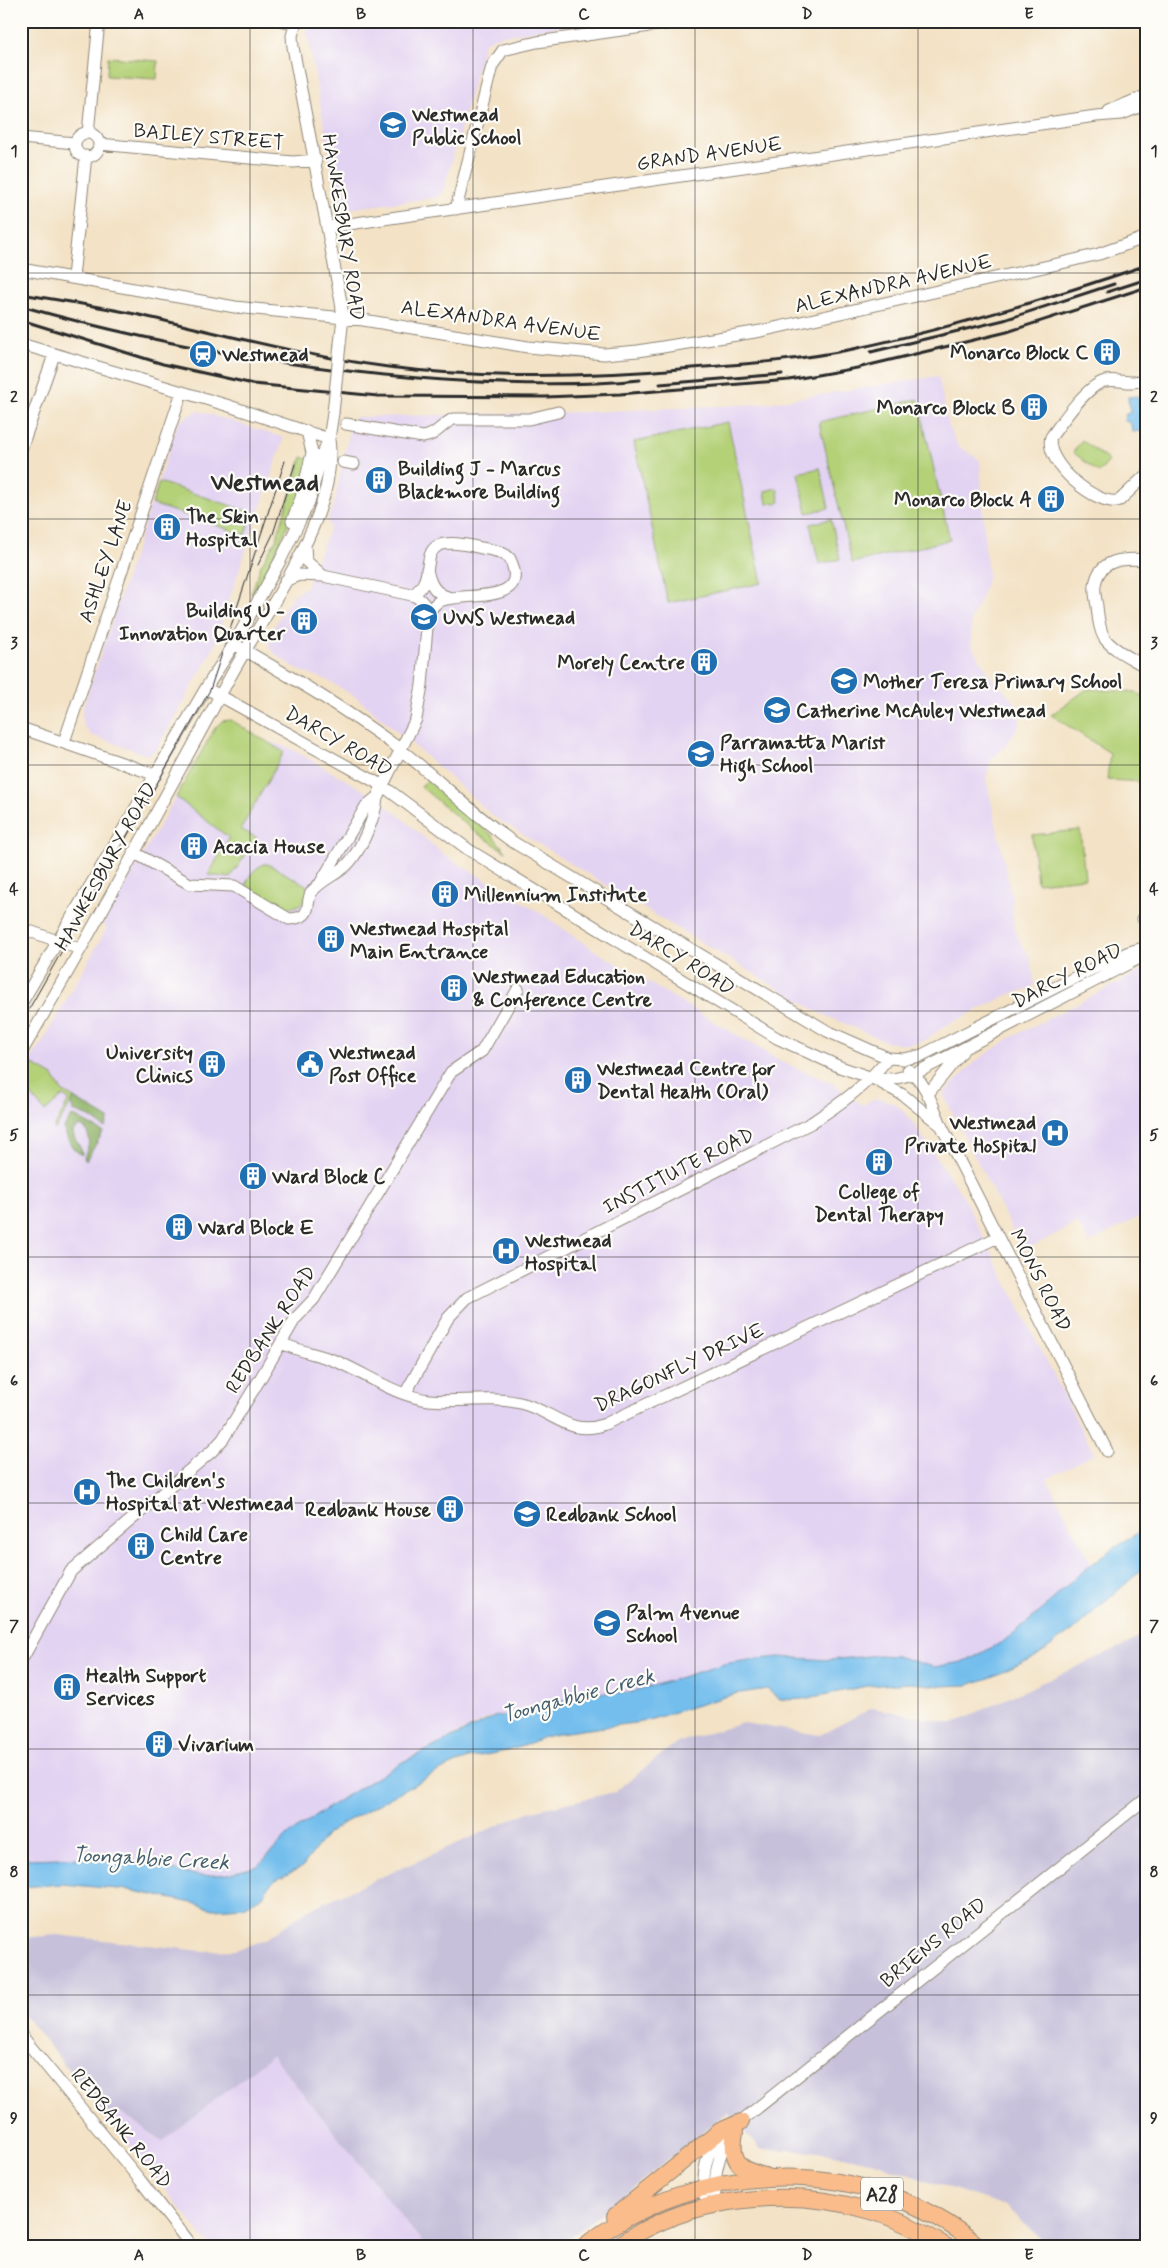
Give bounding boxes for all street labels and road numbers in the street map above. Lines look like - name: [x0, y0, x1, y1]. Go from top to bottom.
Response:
- street label: BAILEY STREET: [132, 117, 285, 158]
- street label: GRAND AVENUE: [635, 131, 784, 178]
- street label: HAWKESBURY ROAD: [314, 132, 371, 323]
- street label: ALEXANDRA AVENUE: [792, 249, 995, 320]
- street label: ALEXANDRA AVENUE: [399, 294, 602, 349]
- street label: ASHLEY LANE: [73, 497, 140, 626]
- street label: DARCY ROAD: [279, 701, 397, 784]
- street label: HAWKESBURY ROAD: [49, 778, 164, 956]
- street label: DARCY ROAD: [623, 916, 739, 1003]
- street label: DARCY ROAD: [1008, 937, 1127, 1016]
- street label: INSTITUTE ROAD: [598, 1122, 759, 1221]
- street label: MONS ROAD: [1002, 1225, 1077, 1337]
- street label: REDBANK ROAD: [220, 1261, 323, 1399]
- street label: DRAGONFLY DRIVE: [590, 1317, 769, 1420]
- street label: BRIENS ROAD: [875, 1892, 993, 1995]
- street label: REDBANK ROAD: [64, 2063, 178, 2195]
- road number: A28: [861, 2178, 903, 2210]

